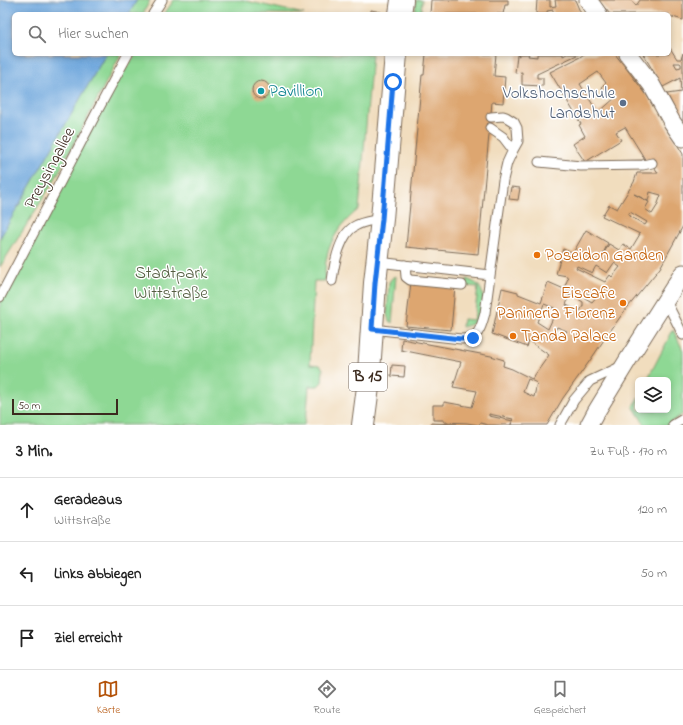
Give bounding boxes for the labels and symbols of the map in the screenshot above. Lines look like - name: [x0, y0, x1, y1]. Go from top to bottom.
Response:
- route start: [384, 73, 402, 91]
- place label: Pavillion: [269, 79, 323, 104]
- place label: Volkshochschule Landshut: [502, 81, 615, 126]
- marker: Pavillion: [256, 86, 266, 96]
- marker: Volkshochschule Landshut: [618, 98, 628, 108]
- street label: Preysingallee: [18, 122, 84, 214]
- place label: Poseidon Garden: [545, 243, 664, 268]
- marker: Poseidon Garden: [532, 250, 542, 260]
- park label: Stadtpark Wittstraße: [134, 261, 208, 306]
- place label: Eiscafe Panineria Florenz: [497, 281, 616, 326]
- marker: Eiscafe Panineria Florenz: [618, 298, 628, 308]
- place label: Tanda Palace: [521, 324, 617, 349]
- route end: [464, 329, 482, 347]
- marker: Tanda Palace: [508, 331, 518, 341]
- road number: B 15: [349, 363, 387, 391]
- scale bar: [12, 397, 118, 416]

